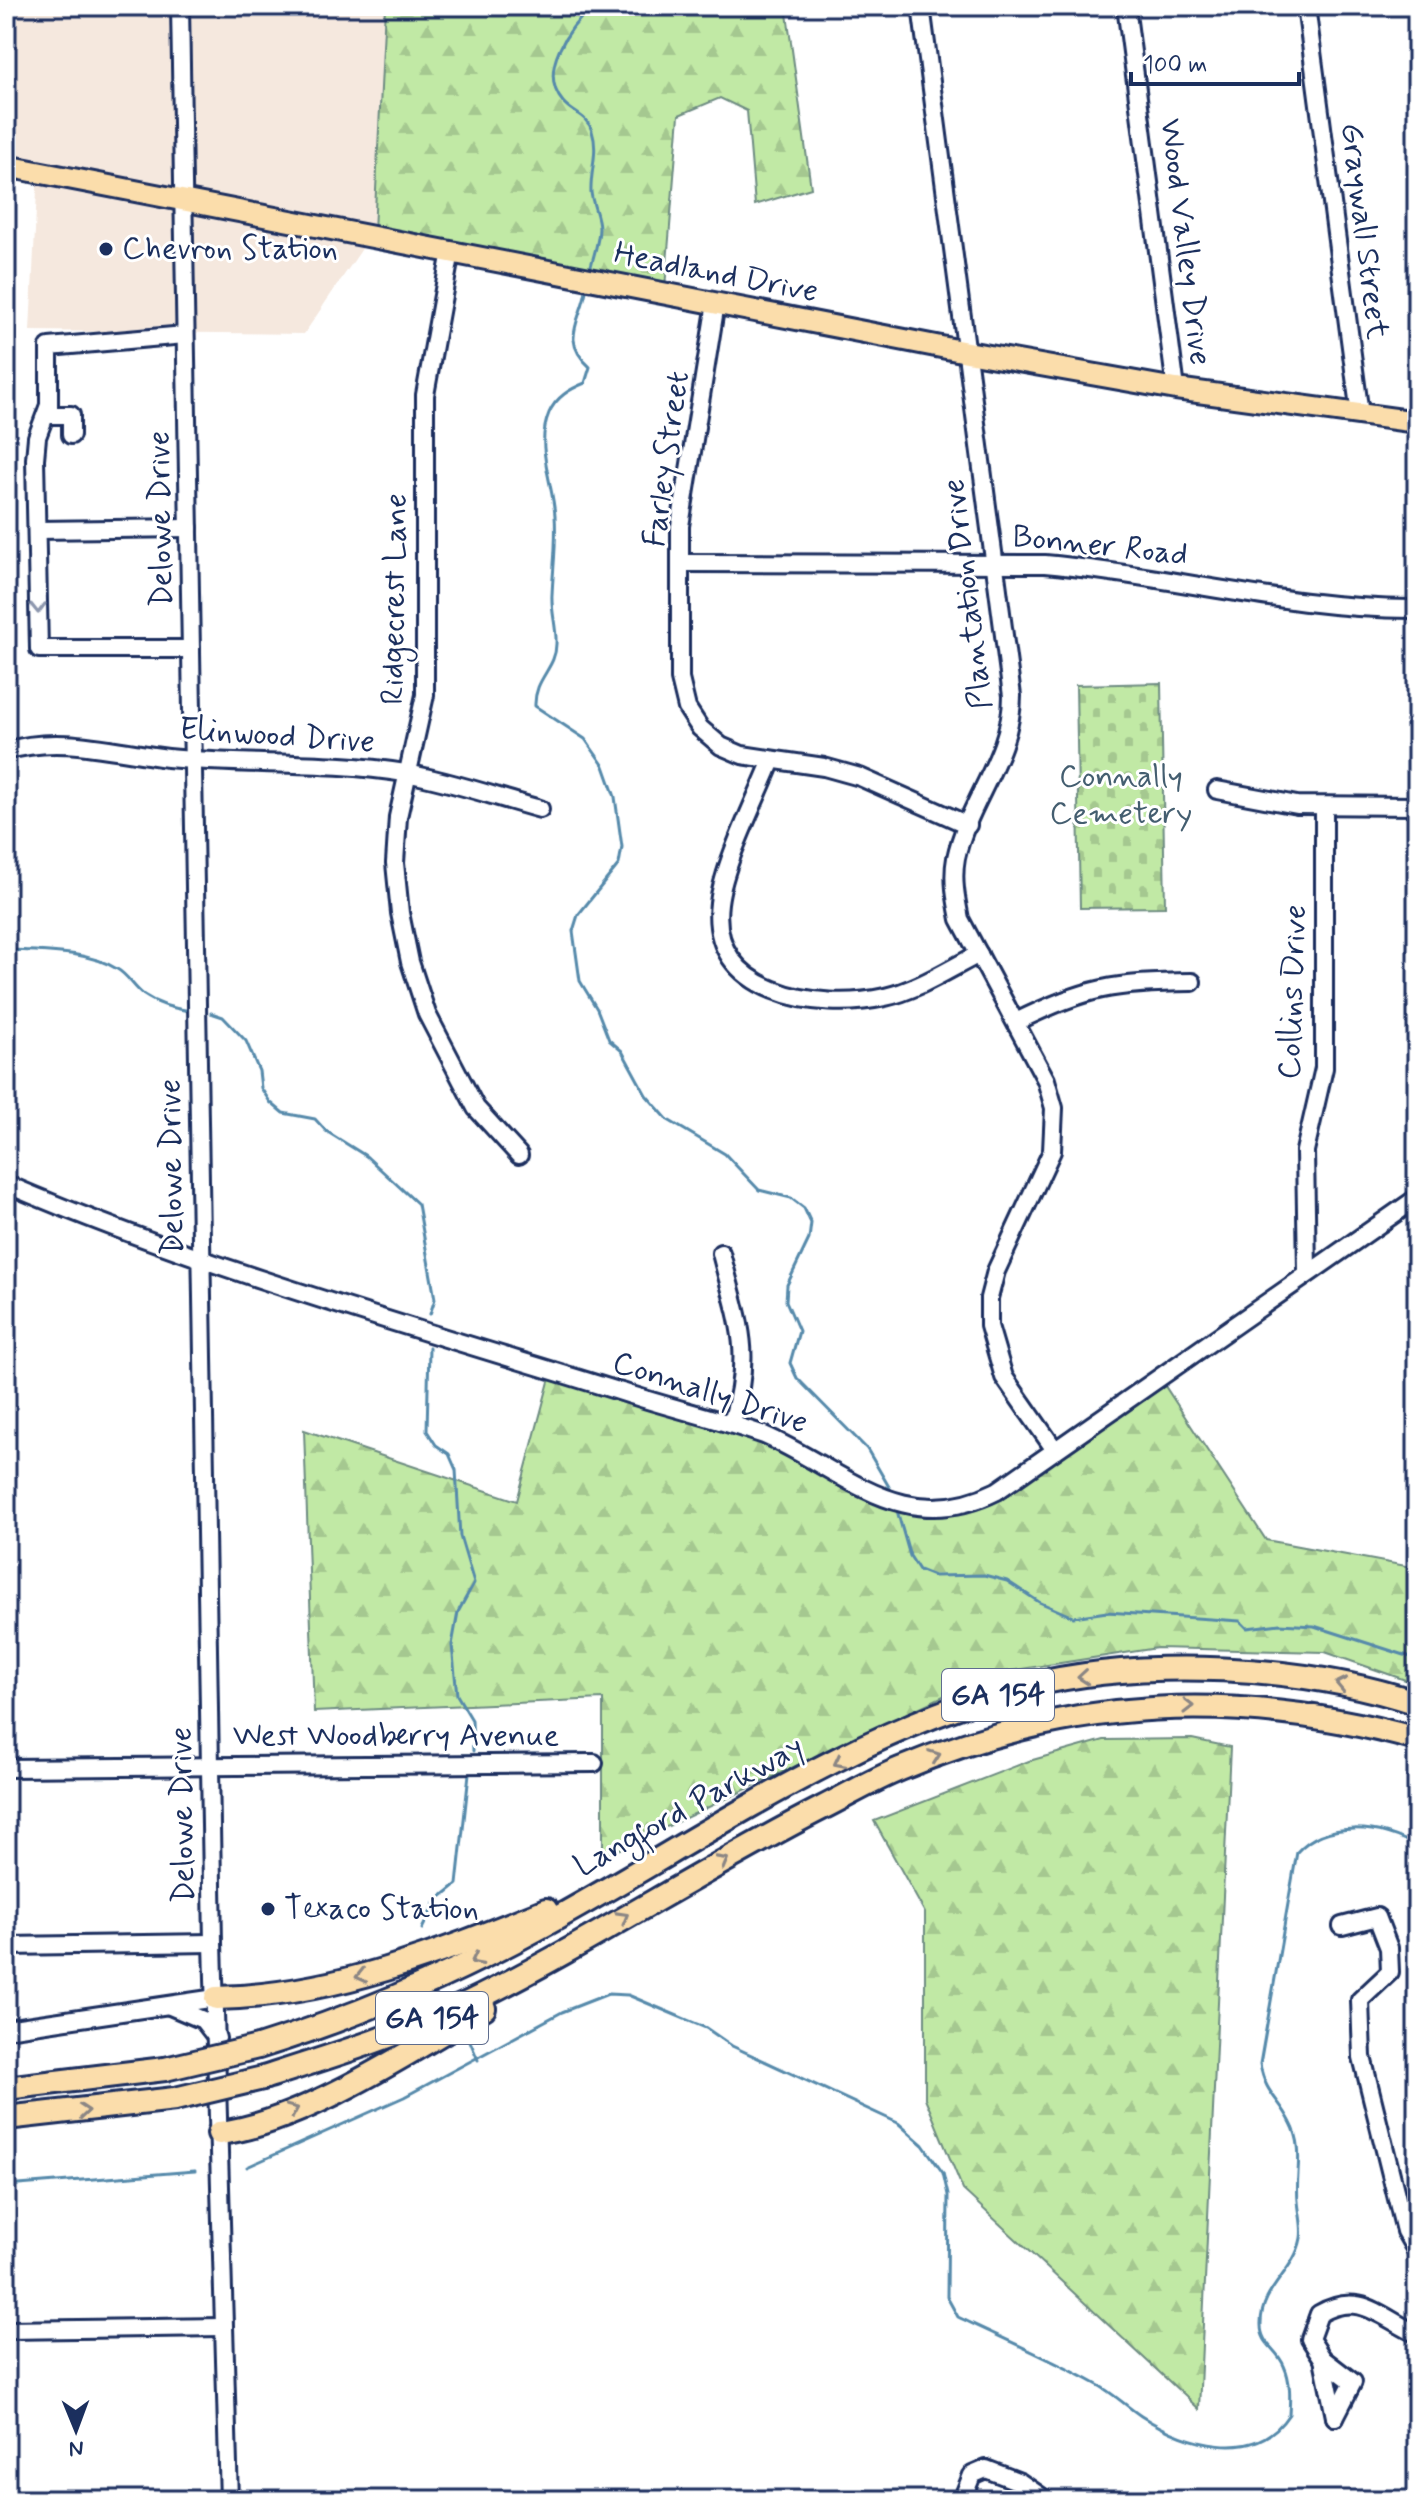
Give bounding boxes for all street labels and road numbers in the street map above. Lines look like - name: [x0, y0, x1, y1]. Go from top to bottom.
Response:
- street label: Wood Valley Drive: [1149, 116, 1221, 368]
- street label: Graywall Street: [1330, 120, 1398, 342]
- street label: Headland Drive: [610, 233, 822, 313]
- street label: Farley Street: [634, 368, 700, 550]
- street label: Delowe Drive: [138, 430, 184, 608]
- street label: Plantation Drive: [933, 476, 1003, 712]
- street label: Ridgecrest Lane: [372, 493, 420, 705]
- street label: Bonner Road: [1010, 516, 1190, 576]
- street label: Elinwood Drive: [178, 708, 376, 764]
- street label: Collins Drive: [1269, 904, 1317, 1080]
- street label: Delowe Drive: [149, 1078, 195, 1256]
- street label: Connally Drive: [607, 1342, 813, 1444]
- road number: GA 154: [942, 1669, 1054, 1721]
- street label: West Woodberry Avenue: [233, 1715, 559, 1757]
- street label: Delowe Drive: [160, 1726, 206, 1904]
- street label: Langford Parkway: [567, 1726, 812, 1889]
- road number: GA 154: [376, 1992, 488, 2044]

